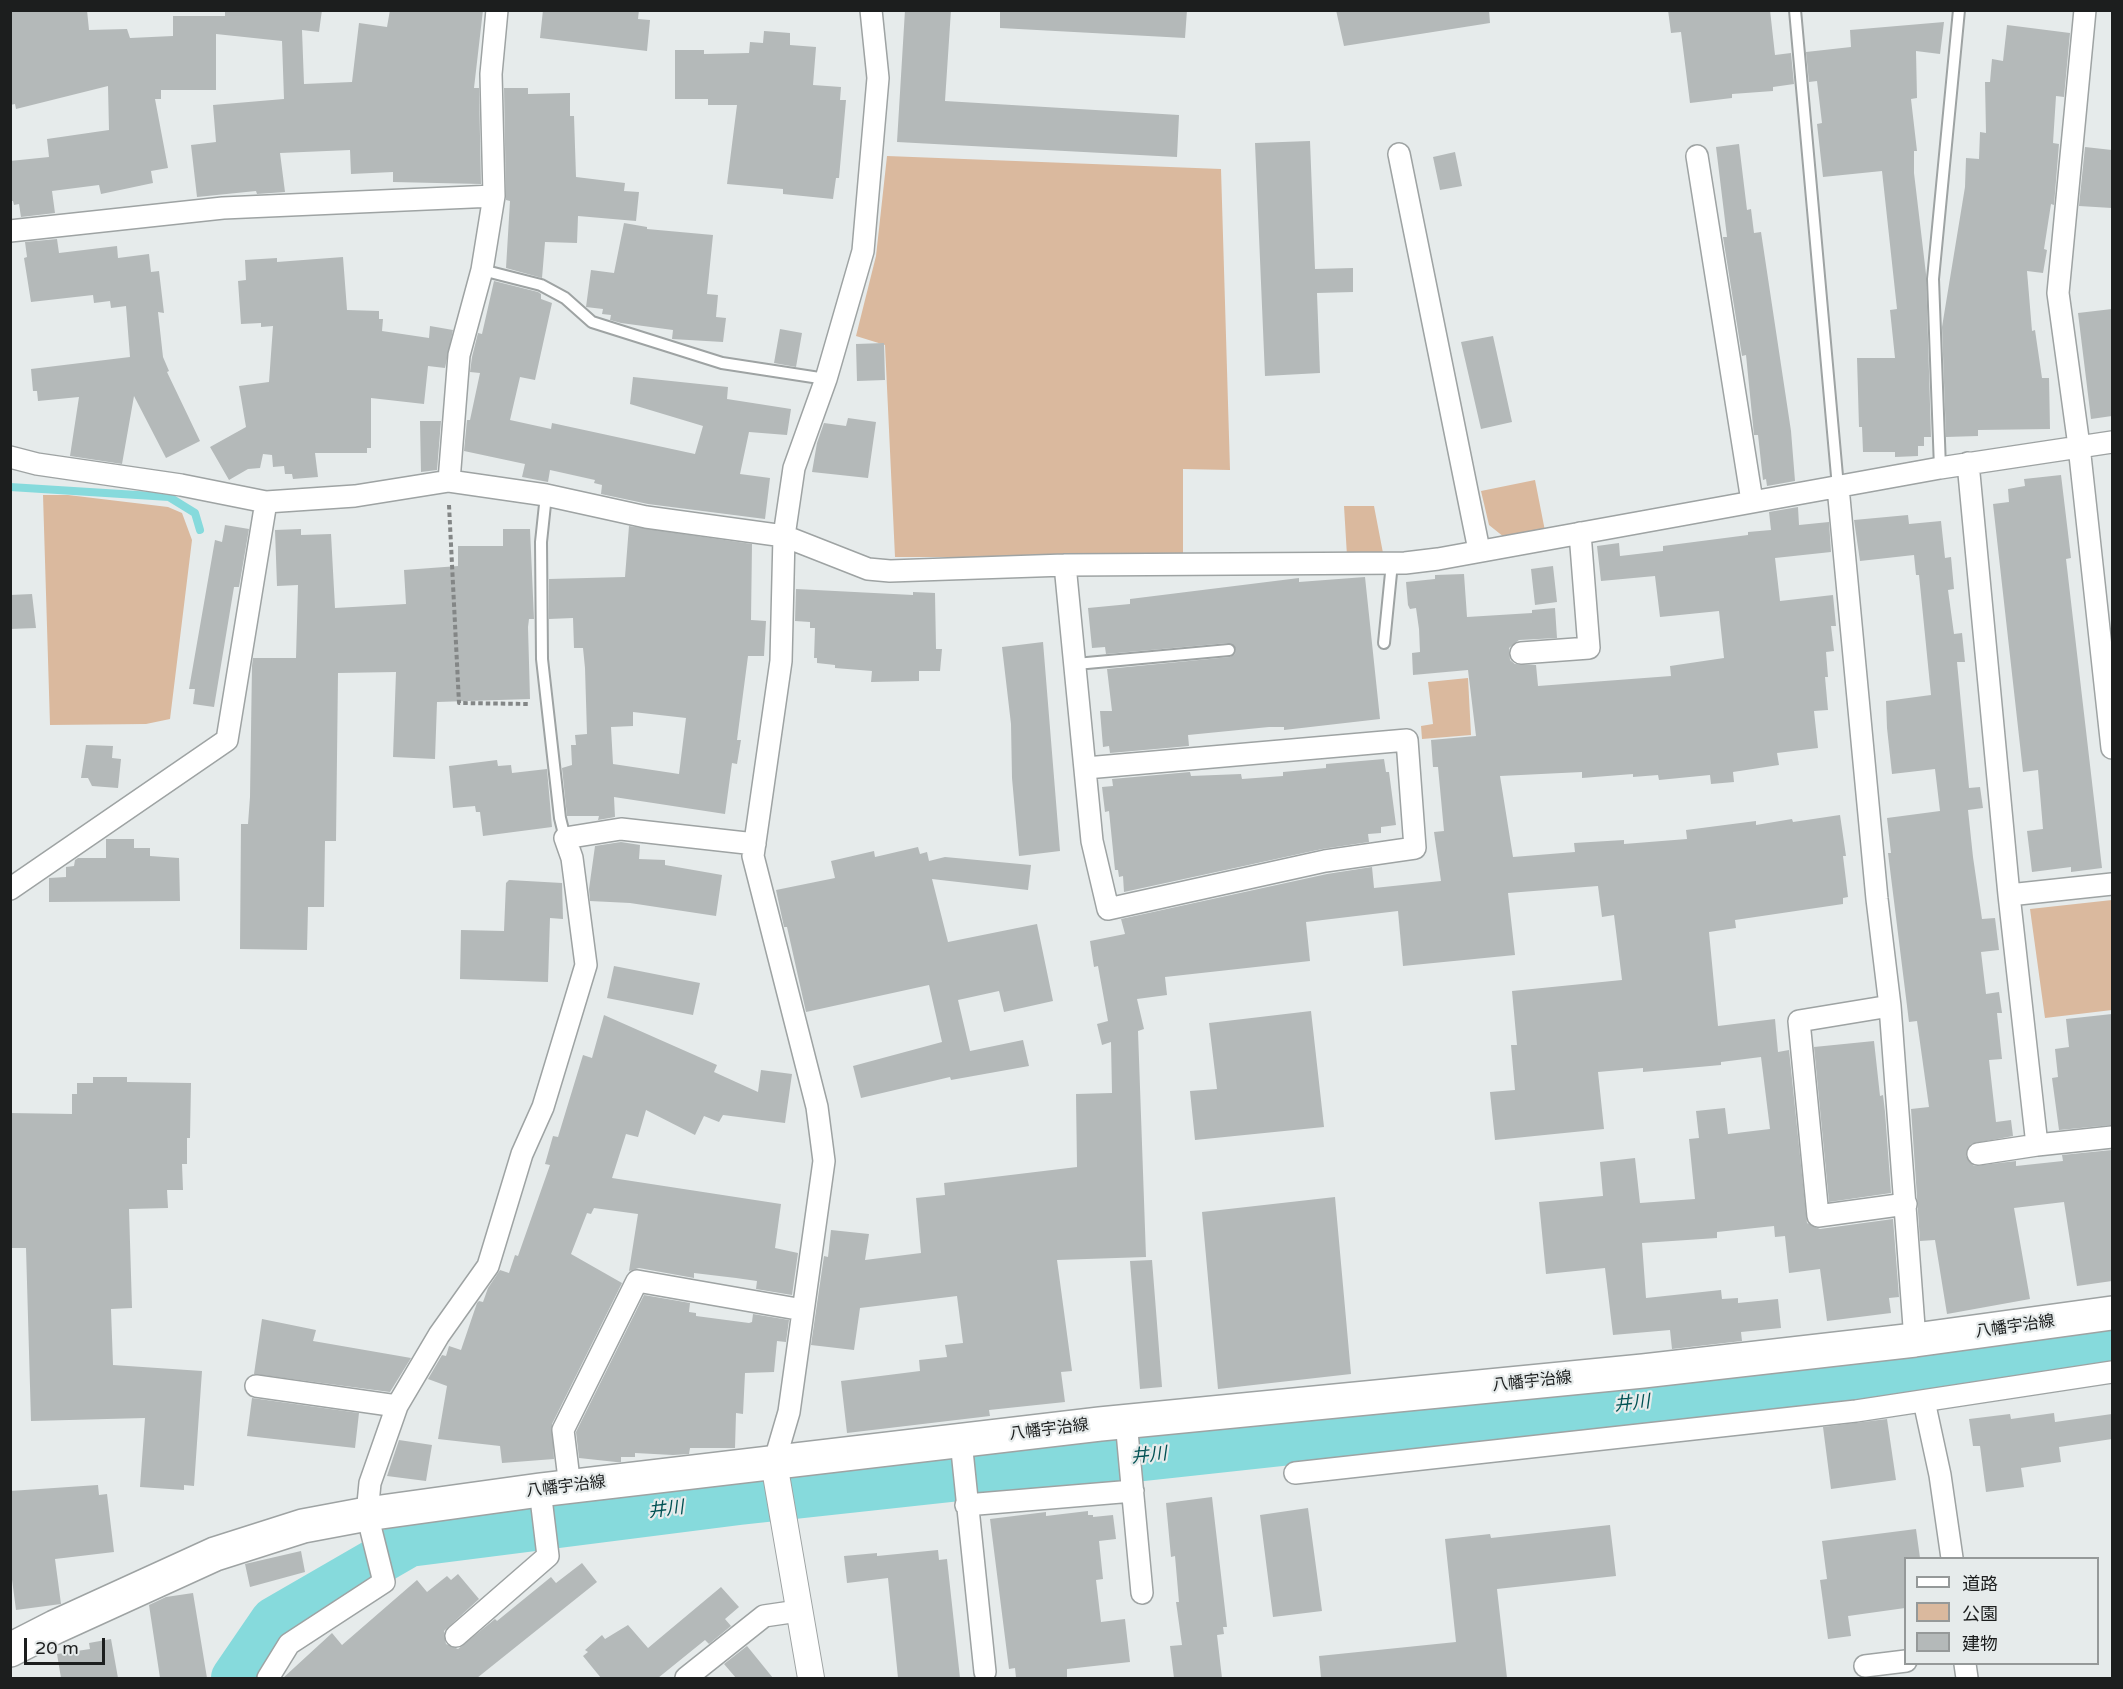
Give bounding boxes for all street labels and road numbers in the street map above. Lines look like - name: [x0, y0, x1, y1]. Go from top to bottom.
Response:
- street label: 八幡宇治線: [1974, 1312, 2056, 1342]
- street label: 八幡宇治線: [1491, 1368, 1573, 1396]
- street label: 八幡宇治線: [1008, 1416, 1090, 1444]
- street label: 八幡宇治線: [525, 1473, 607, 1501]

